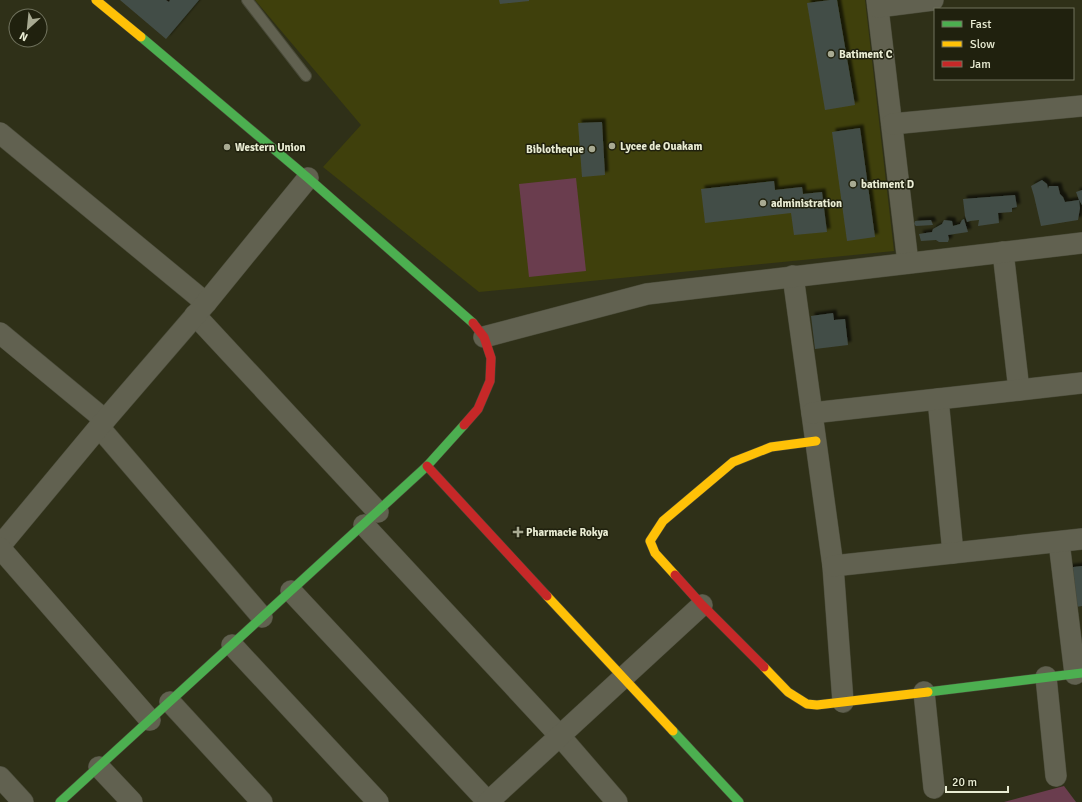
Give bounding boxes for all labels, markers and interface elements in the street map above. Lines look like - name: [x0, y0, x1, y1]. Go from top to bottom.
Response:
- north arrow: [8, 8, 48, 48]
- legend: [934, 8, 1074, 80]
- text: Fast: [970, 17, 991, 32]
- text: N: [17, 29, 30, 44]
- text: Slow: [970, 37, 995, 52]
- place label: Batiment C: [839, 48, 893, 61]
- marker: Batiment C: [826, 49, 836, 59]
- text: Jam: [970, 57, 991, 72]
- place label: Lycee de Ouakam: [620, 140, 703, 153]
- place label: Western Union: [235, 141, 306, 154]
- marker: Lycee de Ouakam: [607, 141, 617, 151]
- marker: Western Union: [222, 142, 232, 152]
- place label: Biblotheque: [526, 143, 585, 156]
- marker: Biblotheque: [587, 144, 597, 154]
- place label: batiment D: [861, 178, 914, 191]
- marker: batiment D: [848, 179, 858, 189]
- place label: administration: [771, 197, 842, 210]
- marker: administration: [758, 198, 768, 208]
- place label: Pharmacie Rokya: [526, 526, 609, 539]
- marker: Pharmacie Rokya: [513, 527, 523, 537]
- scale bar: [946, 768, 1008, 794]
- text: 20 m: [952, 775, 977, 790]

